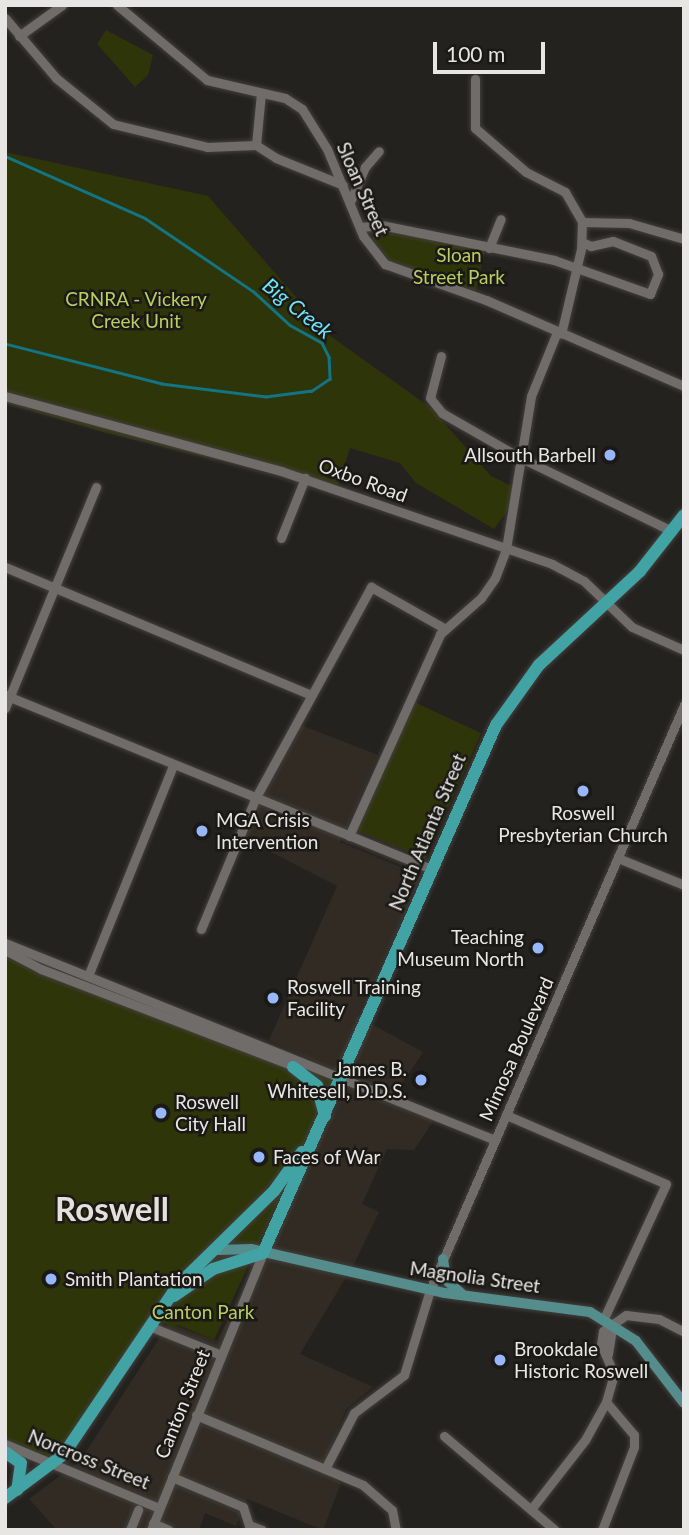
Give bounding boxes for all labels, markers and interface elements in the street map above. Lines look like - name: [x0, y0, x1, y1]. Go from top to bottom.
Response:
- scale bar: [437, 28, 549, 72]
- text: 100 m: [446, 41, 505, 66]
- street label: Sloan Street: [332, 139, 394, 239]
- park label: Sloan Street Park: [413, 244, 505, 288]
- water label: Big Creek: [258, 272, 338, 344]
- park label: CRNRA - Vickery Creek Unit: [64, 288, 208, 332]
- place label: Allsouth Barbell: [464, 444, 596, 466]
- marker: Allsouth Barbell: [602, 447, 618, 463]
- street label: Oxbo Road: [316, 453, 410, 507]
- street label: North Atlanta Street: [384, 750, 470, 914]
- marker: Roswell Presbyterian Church: [575, 783, 591, 799]
- place label: Roswell Presbyterian Church: [498, 802, 668, 846]
- place label: MGA Crisis Intervention: [216, 809, 318, 853]
- marker: MGA Crisis Intervention: [194, 823, 210, 839]
- place label: Teaching Museum North: [397, 926, 524, 970]
- marker: Teaching Museum North: [530, 940, 546, 956]
- street label: Mimosa Boulevard: [474, 974, 558, 1124]
- place label: Roswell Training Facility: [287, 976, 421, 1020]
- marker: Roswell Training Facility: [265, 990, 281, 1006]
- place label: James B. Whitesell, D.D.S.: [267, 1058, 407, 1102]
- marker: James B. Whitesell, D.D.S.: [413, 1072, 429, 1088]
- place label: Roswell City Hall: [175, 1091, 246, 1135]
- marker: Roswell City Hall: [153, 1105, 169, 1121]
- place label: Faces of War: [273, 1146, 381, 1168]
- marker: Faces of War: [251, 1149, 267, 1165]
- district label: Roswell: [55, 1189, 169, 1229]
- street label: Magnolia Street: [408, 1257, 542, 1297]
- place label: Smith Plantation: [65, 1268, 203, 1290]
- marker: Smith Plantation: [43, 1271, 59, 1287]
- park label: Canton Park: [152, 1301, 254, 1323]
- place label: Brookdale Historic Roswell: [514, 1338, 648, 1382]
- street label: Canton Street: [150, 1346, 214, 1462]
- marker: Brookdale Historic Roswell: [492, 1352, 508, 1368]
- street label: Norcross Street: [25, 1424, 153, 1494]

